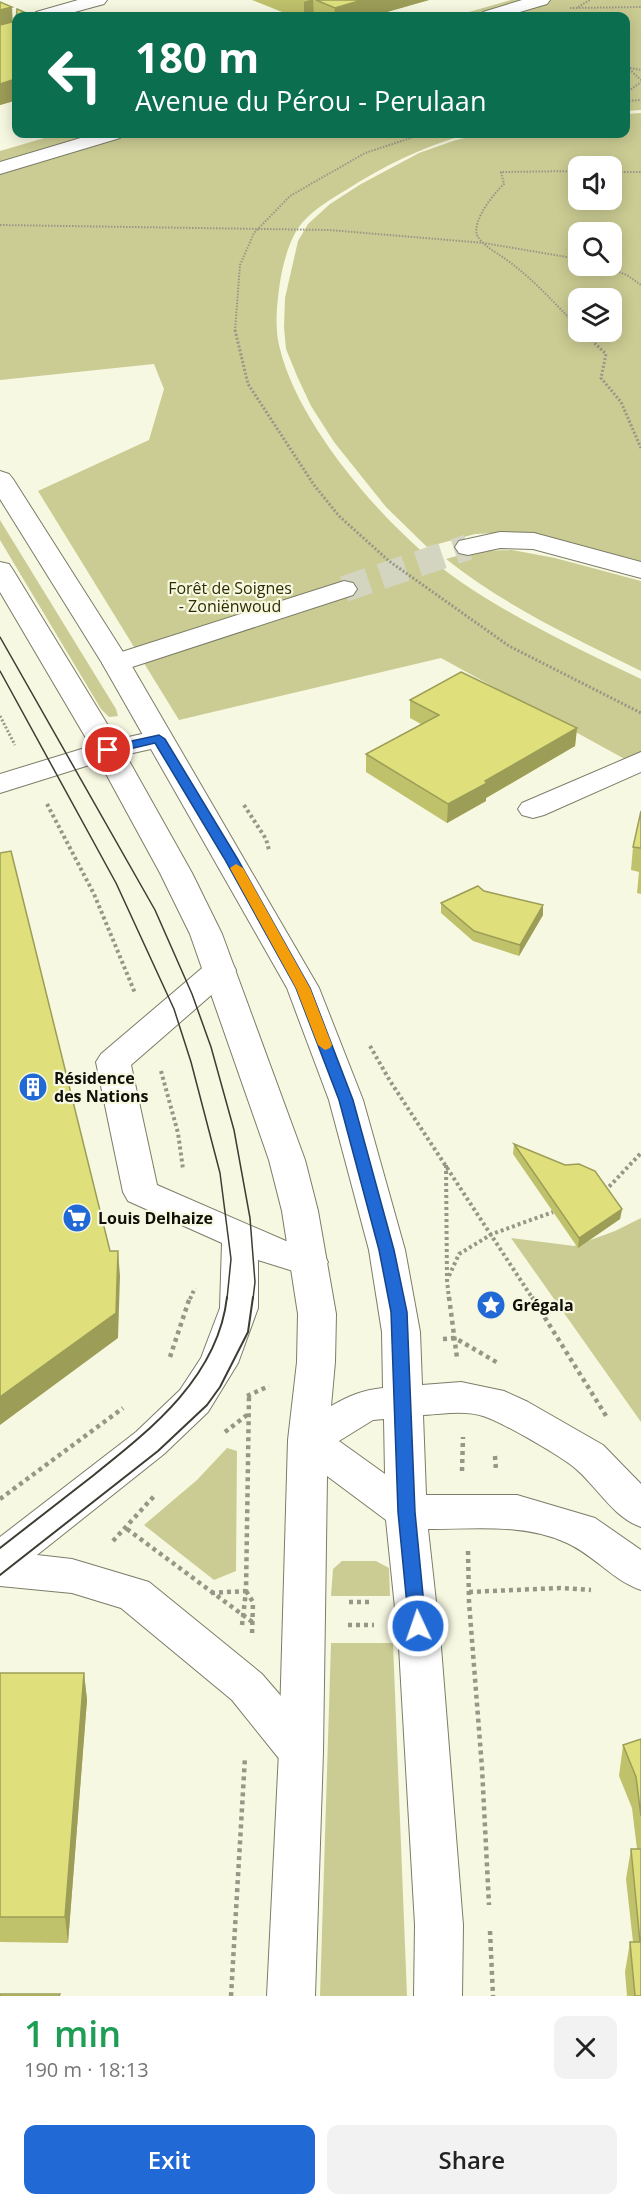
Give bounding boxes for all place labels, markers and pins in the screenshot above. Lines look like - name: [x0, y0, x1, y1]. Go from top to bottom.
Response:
- pin: [82, 724, 133, 775]
- place label: Résidence des Nations: [54, 1067, 149, 1107]
- building icon: Résidence des Nations: [17, 1071, 49, 1103]
- supermarket icon: Louis Delhaize: [61, 1202, 93, 1234]
- place label: Louis Delhaize: [98, 1207, 213, 1229]
- place icon: Grégala: [475, 1289, 507, 1321]
- place label: Grégala: [512, 1294, 574, 1316]

